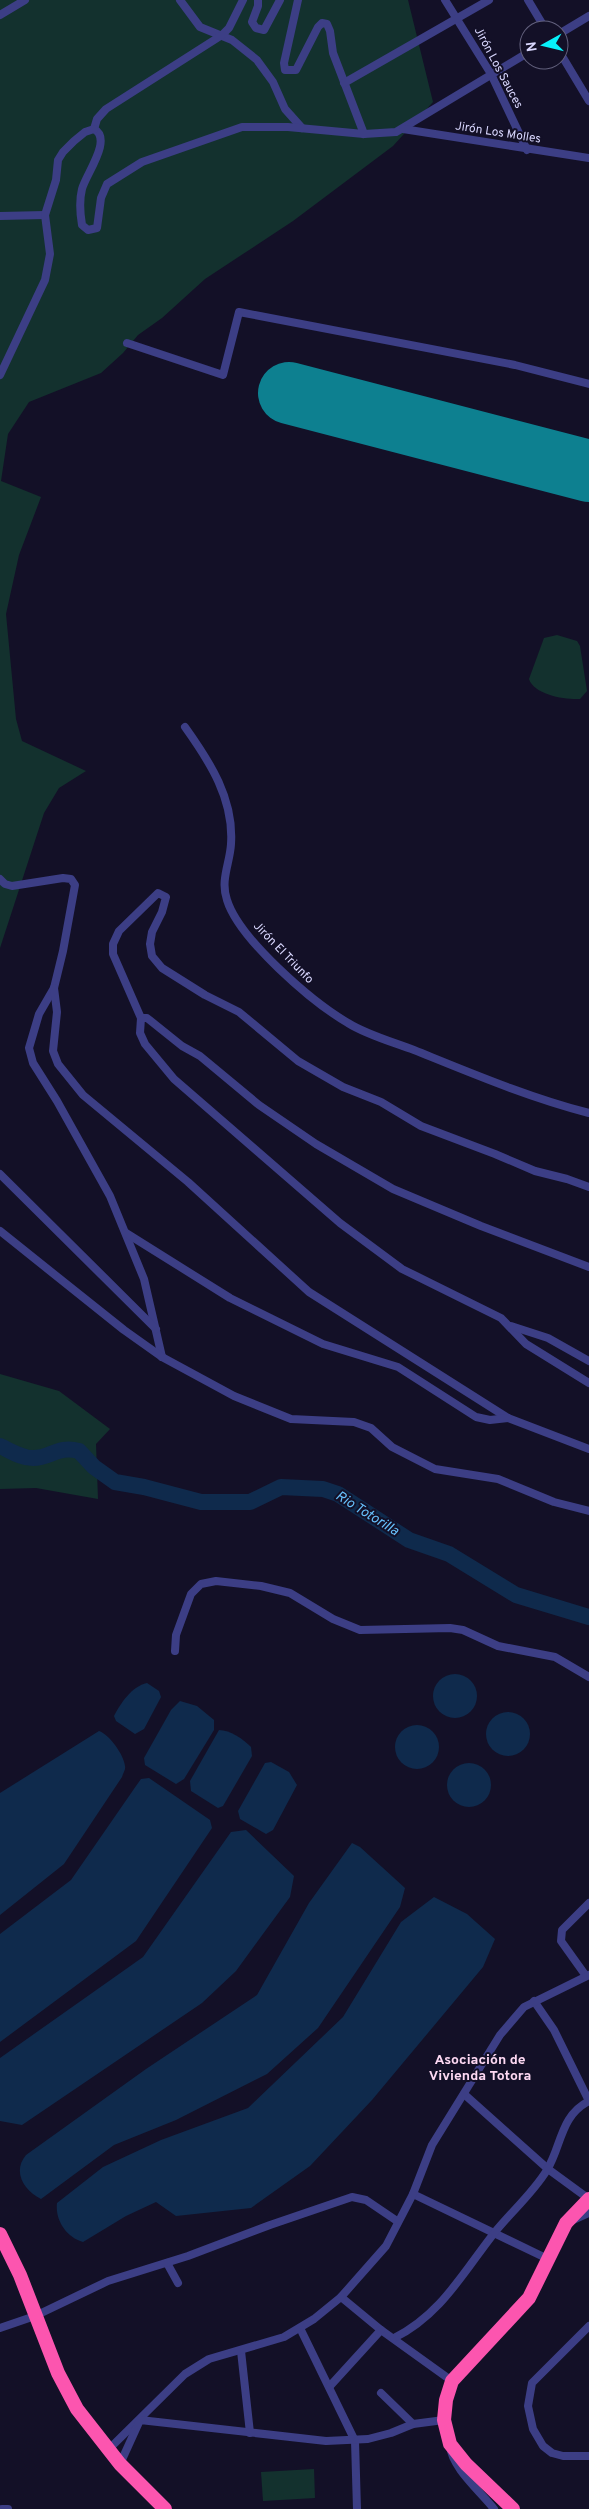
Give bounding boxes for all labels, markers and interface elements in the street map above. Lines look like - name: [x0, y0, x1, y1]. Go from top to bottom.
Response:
- north arrow: [519, 20, 569, 70]
- street label: Jirón Los Sauces: [470, 24, 526, 112]
- text: N: [523, 40, 542, 53]
- street label: Jirón Los Molles: [454, 118, 542, 148]
- street label: Jirón El Triunfo: [249, 918, 317, 988]
- water label: Rio Totorilla: [332, 1488, 402, 1541]
- district label: Asociación de Vivienda Totora: [429, 2052, 531, 2085]

